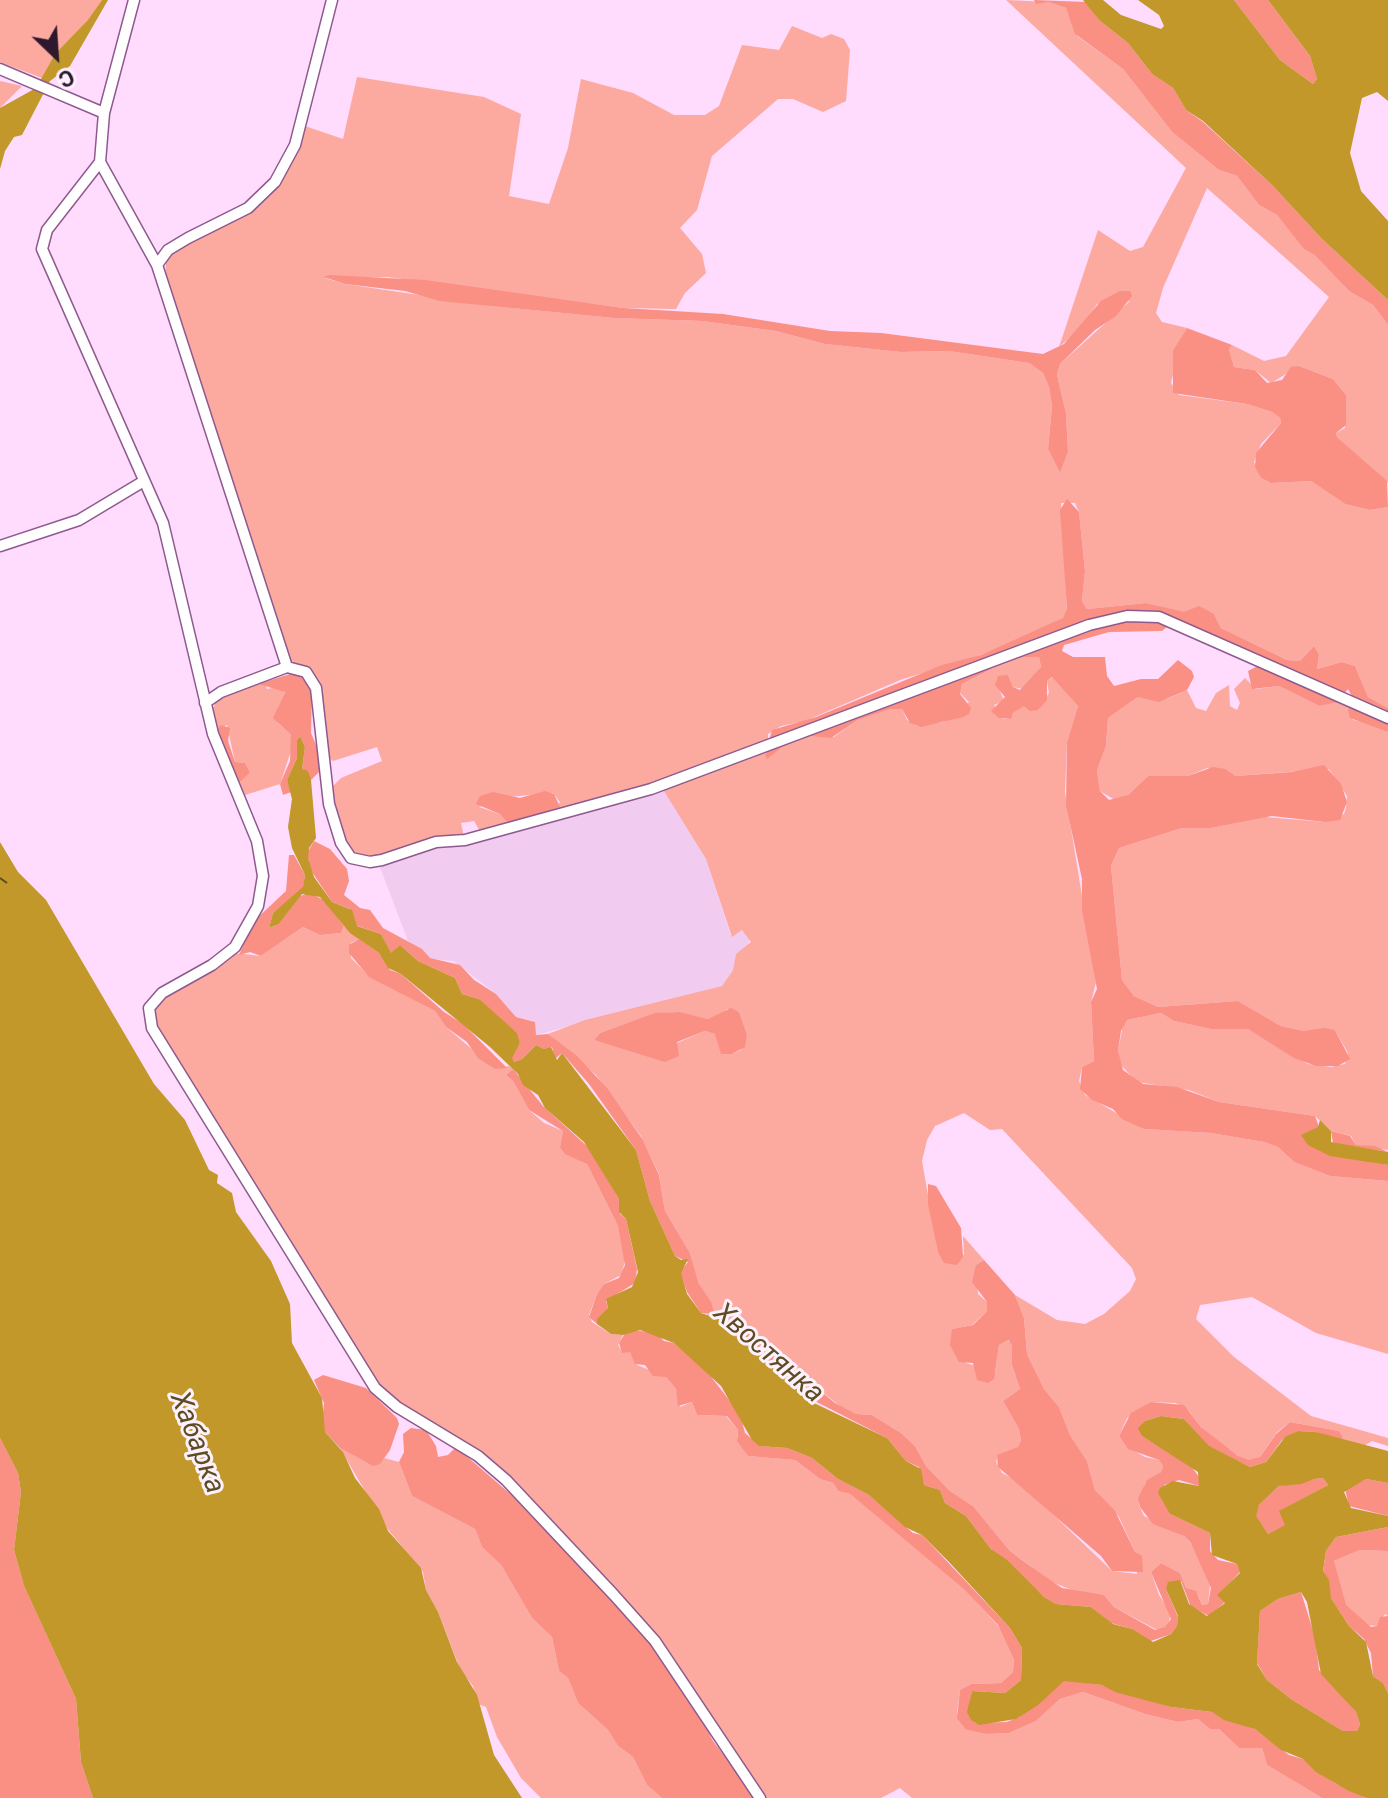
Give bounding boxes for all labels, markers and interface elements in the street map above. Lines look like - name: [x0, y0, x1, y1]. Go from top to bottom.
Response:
- north arrow: [16, 16, 96, 96]
- text: С: [55, 64, 78, 93]
- water label: Хвостянка: [706, 1297, 830, 1411]
- water label: Хабарка: [161, 1387, 231, 1499]

